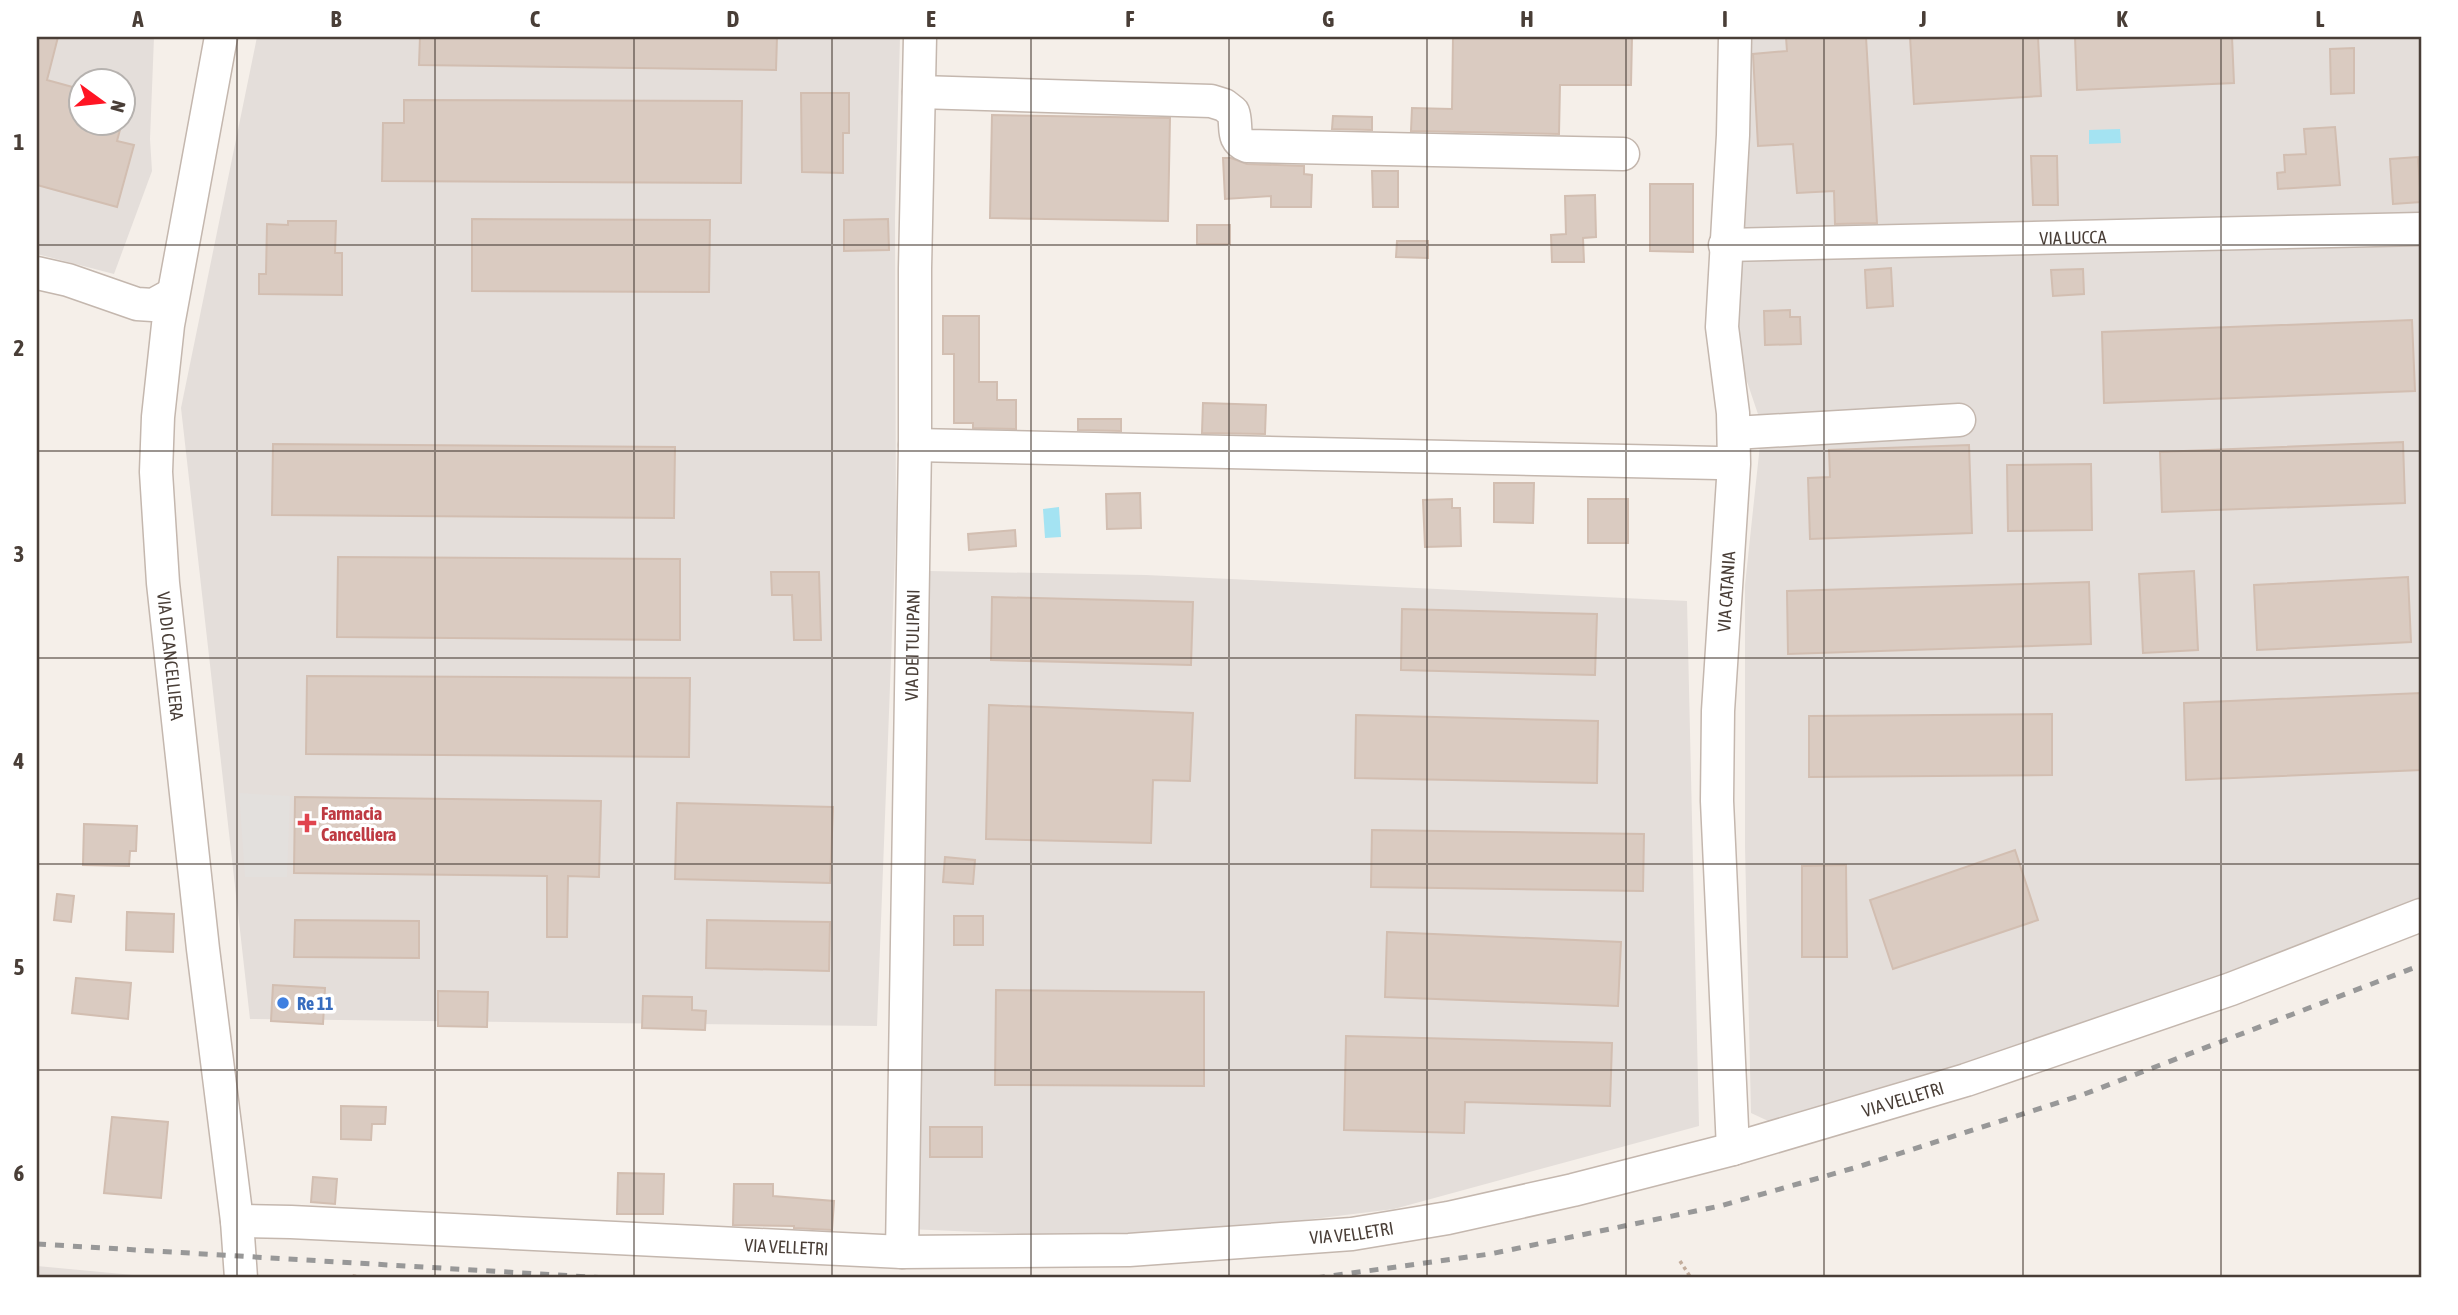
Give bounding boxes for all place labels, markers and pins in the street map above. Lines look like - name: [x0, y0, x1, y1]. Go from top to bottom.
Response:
- place label: Farmacia Cancelliera: [321, 803, 396, 845]
- marker: Farmacia Cancelliera: [299, 815, 315, 831]
- place label: Re 11: [297, 993, 334, 1014]
- marker: Re 11: [275, 995, 291, 1011]

